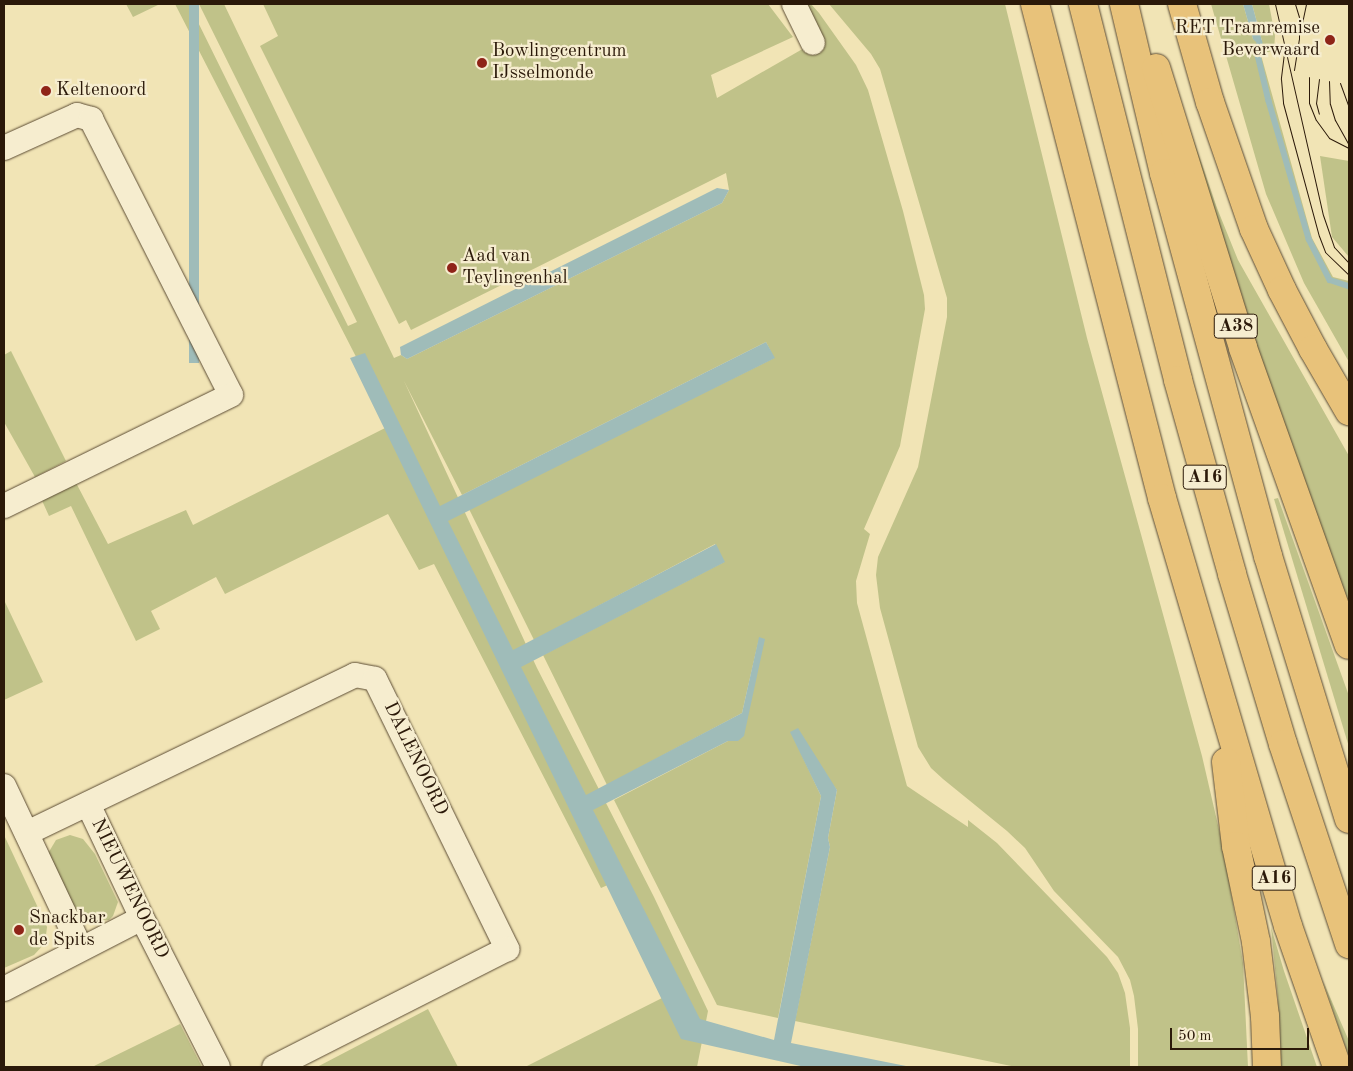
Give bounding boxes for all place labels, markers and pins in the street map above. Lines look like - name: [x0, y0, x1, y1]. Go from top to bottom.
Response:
- place label: RET Tramremise Beverwaard: [1175, 18, 1320, 62]
- marker: RET Tramremise Beverwaard: [1324, 34, 1336, 46]
- place label: Bowlingcentrum IJsselmonde: [492, 41, 627, 85]
- marker: Bowlingcentrum IJsselmonde: [476, 57, 488, 69]
- place label: Keltenoord: [56, 80, 146, 102]
- marker: Keltenoord: [40, 85, 52, 97]
- place label: Aad van Teylingenhal: [462, 246, 568, 290]
- marker: Aad van Teylingenhal: [446, 262, 458, 274]
- place label: Snackbar de Spits: [29, 908, 105, 952]
- marker: Snackbar de Spits: [13, 924, 25, 936]

